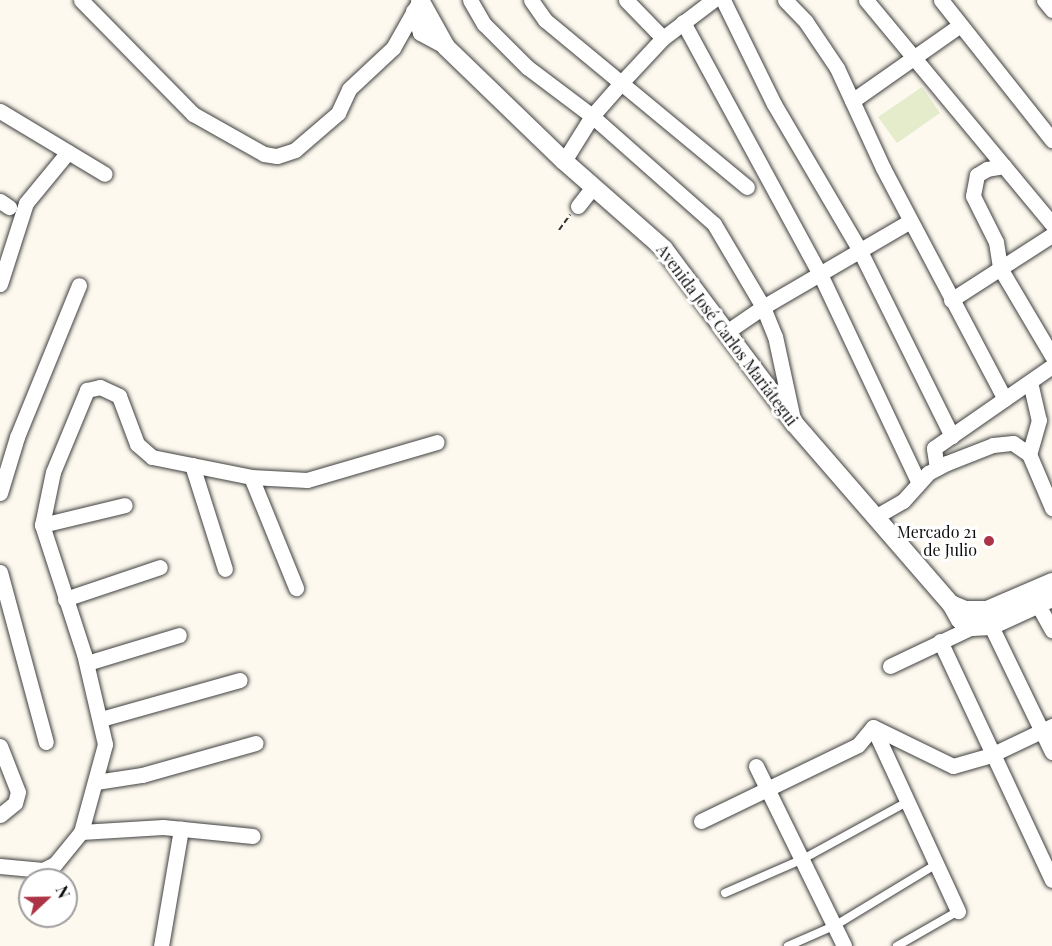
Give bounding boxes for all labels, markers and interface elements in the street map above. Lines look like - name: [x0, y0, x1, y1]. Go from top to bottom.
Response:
- street label: Avenida José Carlos Mariátegui: [652, 241, 802, 429]
- place label: Mercado 21 de Julio: [897, 522, 977, 560]
- marker: Mercado 21 de Julio: [982, 534, 996, 548]
- north arrow: [18, 868, 78, 928]
- text: N: [51, 883, 75, 901]

